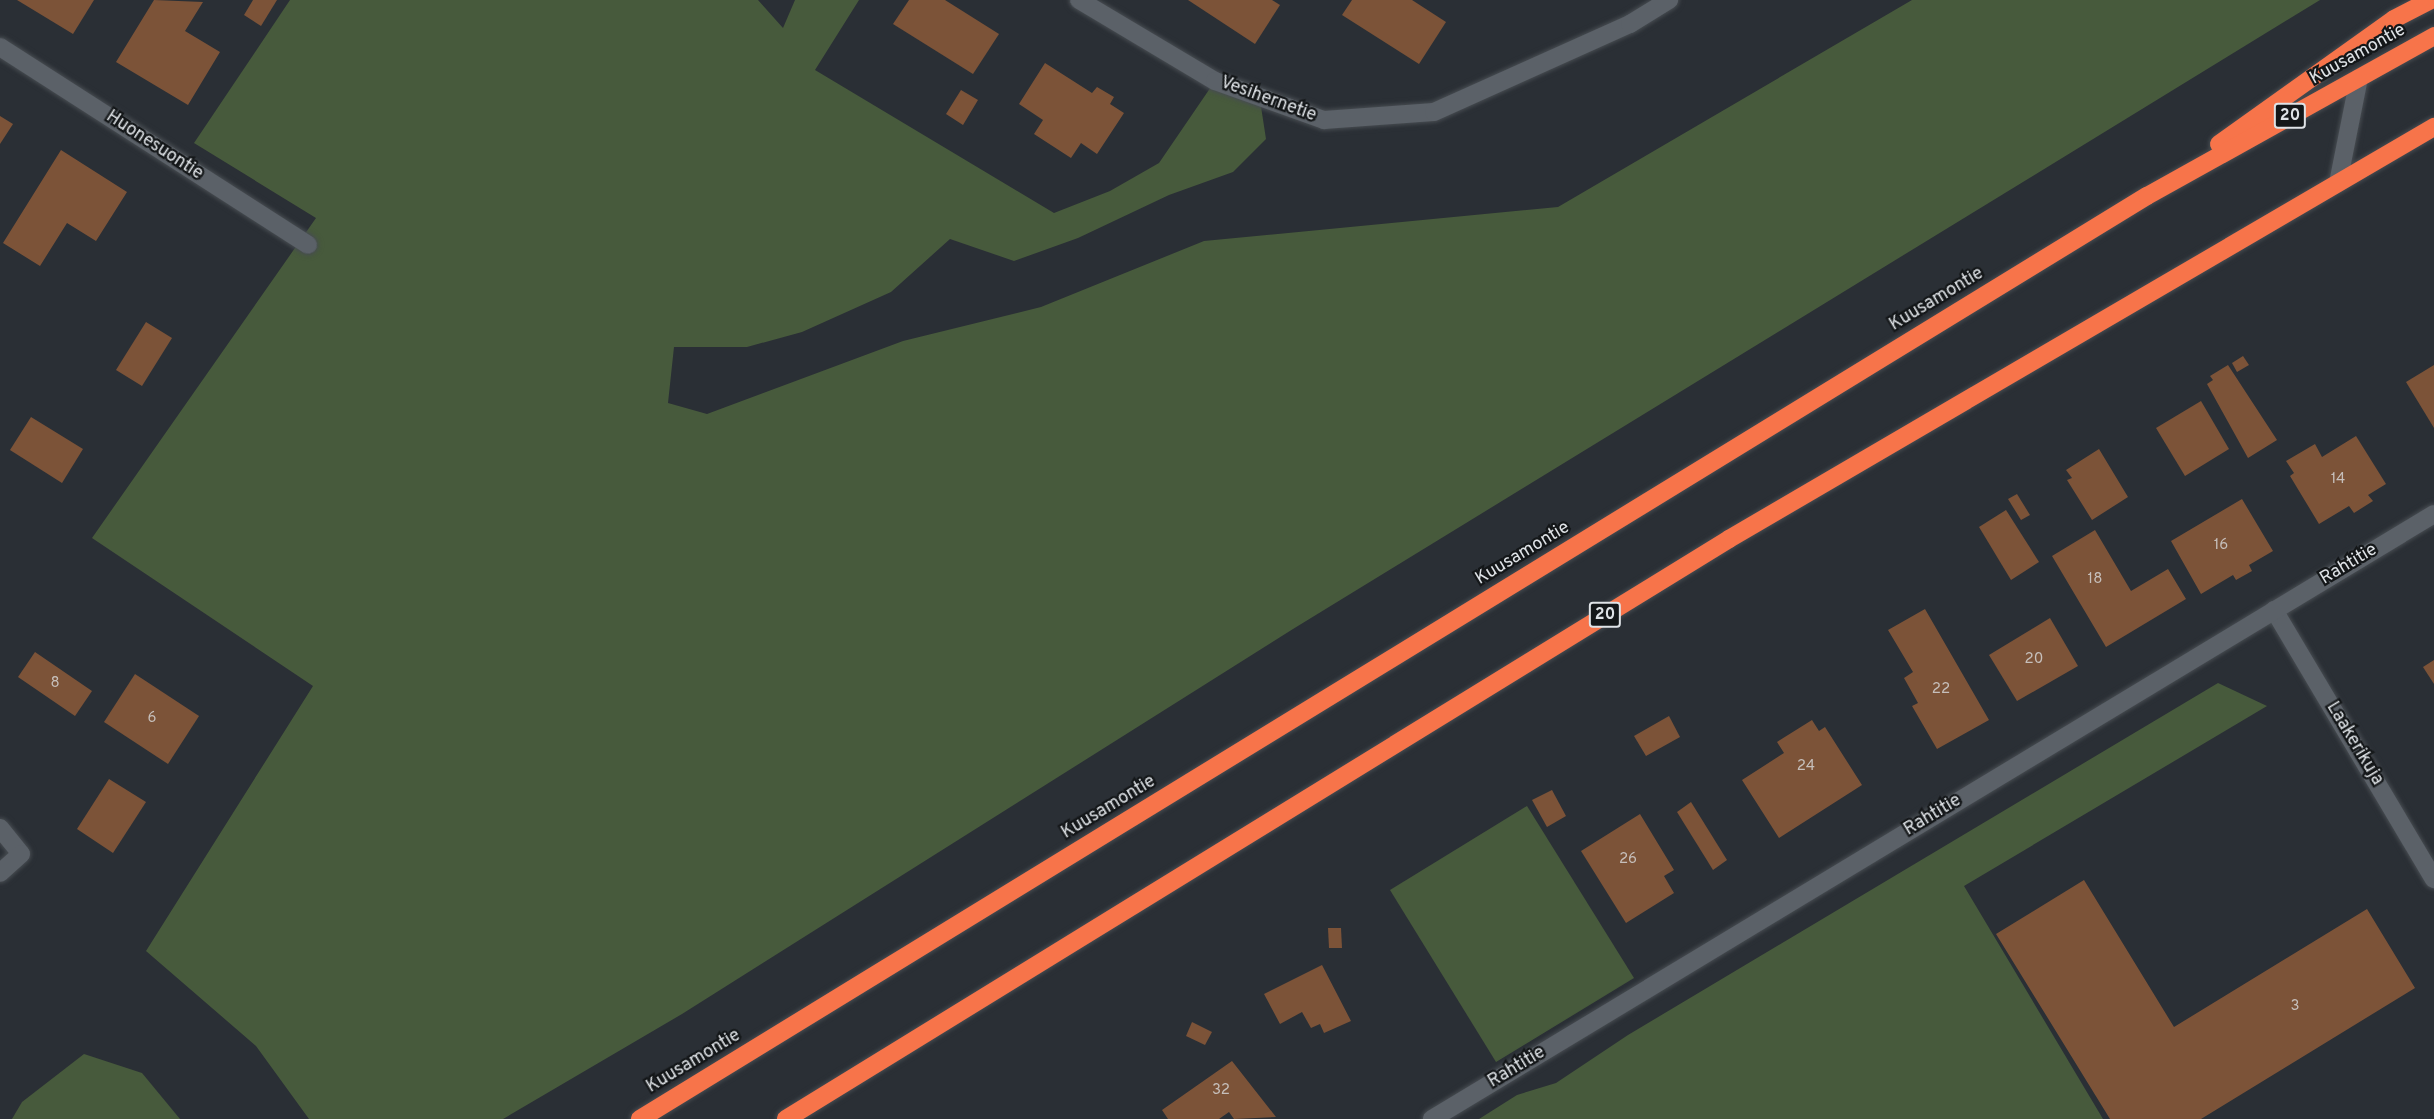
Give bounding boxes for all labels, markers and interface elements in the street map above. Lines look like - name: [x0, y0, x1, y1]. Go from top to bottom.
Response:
- street label: Kuusamontie: [2306, 20, 2410, 90]
- street label: Vesihernetie: [1217, 73, 1319, 127]
- road number: 20: [2274, 103, 2306, 129]
- street label: Huonesuontie: [101, 107, 207, 185]
- street label: Kuusamontie: [1886, 263, 1988, 337]
- house number: 14: [2331, 471, 2345, 489]
- street label: Kuusamontie: [1472, 517, 1574, 591]
- house number: 16: [2214, 537, 2228, 555]
- street label: Rahtitie: [2317, 540, 2381, 590]
- house number: 18: [2088, 571, 2102, 589]
- road number: 20: [1588, 602, 1622, 628]
- house number: 20: [2025, 651, 2043, 669]
- house number: 8: [50, 675, 60, 693]
- house number: 22: [1932, 681, 1950, 699]
- street label: Laakerikuja: [2321, 698, 2387, 790]
- house number: 6: [148, 710, 156, 728]
- house number: 24: [1797, 758, 1815, 776]
- street label: Kuusamontie: [1058, 771, 1160, 845]
- street label: Rahtitie: [1901, 791, 1965, 841]
- house number: 26: [1619, 851, 1637, 869]
- house number: 3: [2290, 998, 2300, 1016]
- street label: Kuusamontie: [643, 1025, 745, 1099]
- street label: Rahtitie: [1485, 1043, 1549, 1093]
- house number: 32: [1212, 1082, 1230, 1100]

